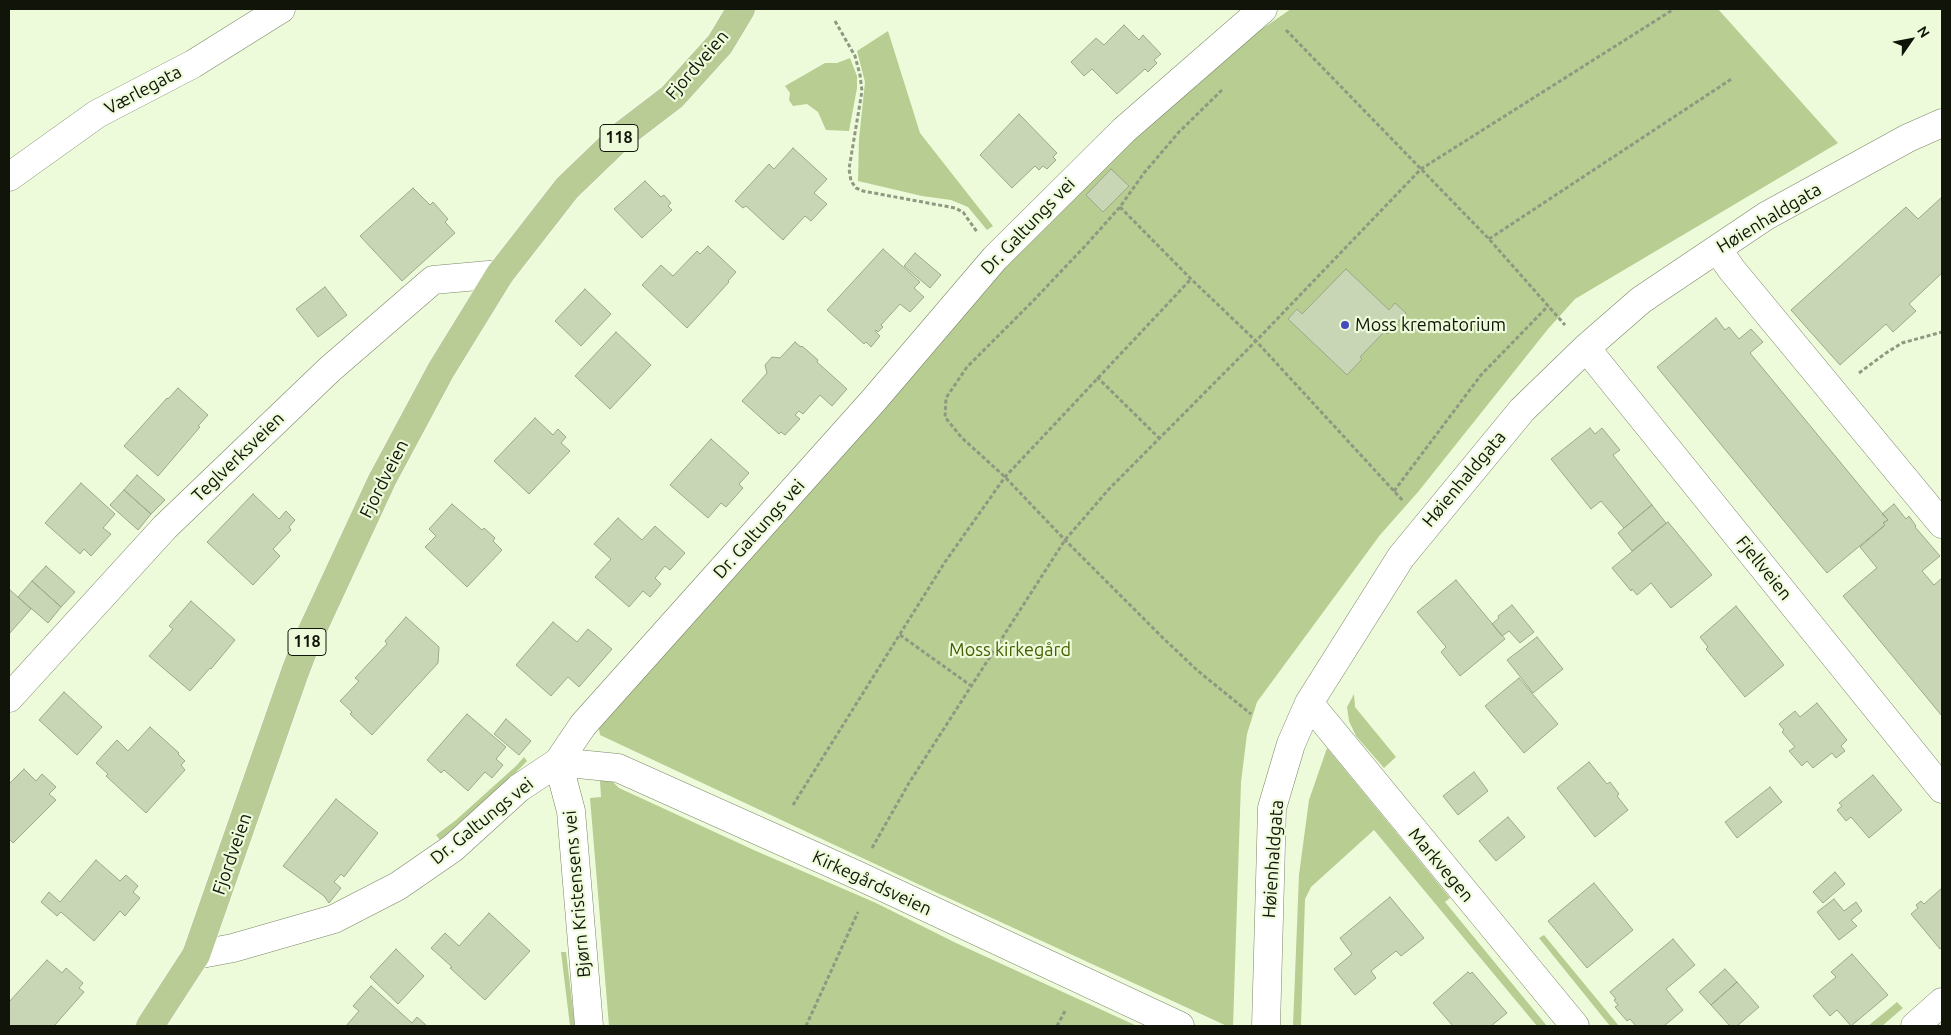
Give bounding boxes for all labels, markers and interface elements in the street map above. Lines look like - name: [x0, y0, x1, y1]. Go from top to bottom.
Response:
- north arrow: [1886, 15, 1936, 65]
- text: N: [1914, 23, 1933, 41]
- street label: Fjordveien: [661, 26, 733, 104]
- street label: Værlegata: [101, 61, 185, 119]
- road number: 118: [600, 125, 638, 152]
- street label: Dr. Galtungs vei: [976, 173, 1080, 279]
- street label: Høienhaldgata: [1713, 178, 1825, 258]
- place label: Moss krematorium: [1355, 314, 1506, 336]
- marker: Moss krematorium: [1339, 319, 1351, 331]
- street label: Teglverksveien: [187, 408, 289, 506]
- street label: Høienhaldgata: [1418, 427, 1510, 531]
- street label: Fjordveien: [355, 436, 413, 522]
- street label: Dr. Galtungs vei: [709, 475, 809, 583]
- street label: Fjellveien: [1732, 531, 1796, 605]
- road number: 118: [288, 628, 326, 656]
- park label: Moss kirkegård: [949, 639, 1071, 661]
- street label: Dr. Galtungs vei: [426, 773, 538, 869]
- street label: Høienhaldgata: [1258, 799, 1288, 919]
- street label: Bjørn Kristensens vei: [559, 809, 595, 979]
- street label: Fjordveien: [208, 810, 256, 898]
- street label: Markvegen: [1404, 824, 1478, 906]
- street label: Kirkegårdsveien: [809, 846, 935, 920]

